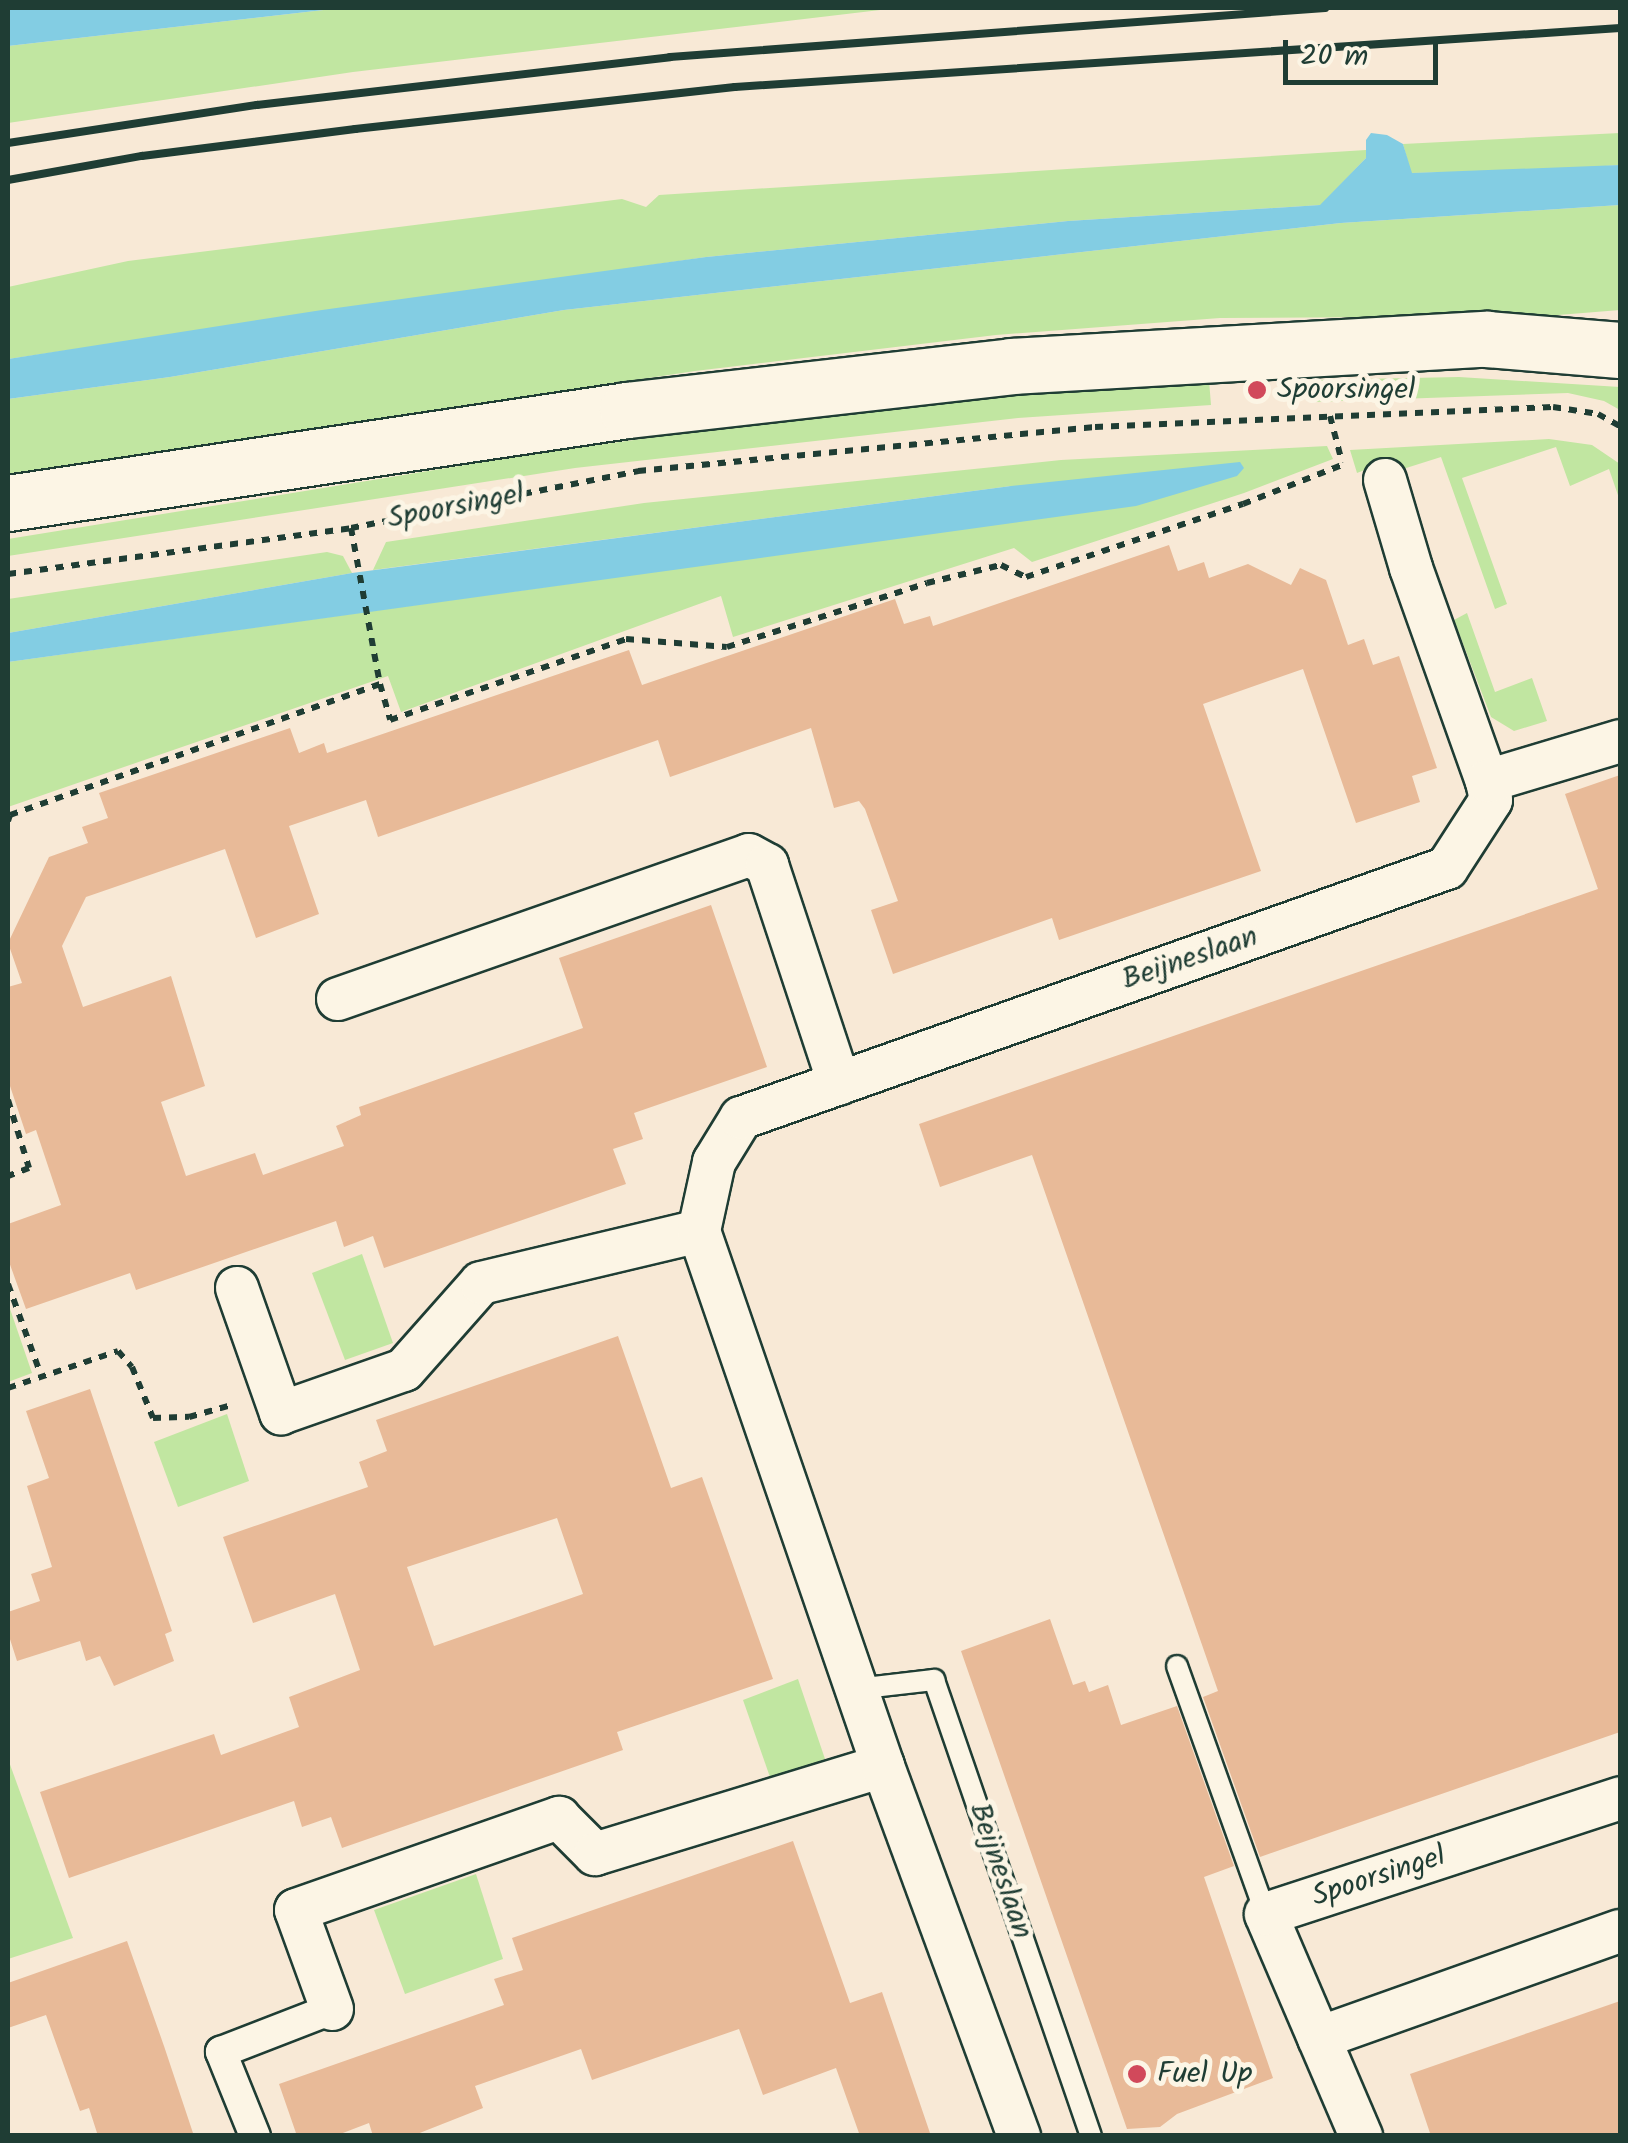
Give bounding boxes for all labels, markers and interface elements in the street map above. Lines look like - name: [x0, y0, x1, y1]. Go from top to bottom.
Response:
- scale bar: [1288, 20, 1443, 82]
- text: 20 m: [1300, 33, 1368, 81]
- place label: Spoorsingel: [1277, 372, 1415, 408]
- marker: Spoorsingel: [1246, 379, 1268, 401]
- street label: Spoorsingel: [385, 476, 527, 538]
- street label: Beijneslaan: [1117, 919, 1263, 999]
- street label: Beijneslaan: [960, 1798, 1040, 1944]
- street label: Spoorsingel: [1308, 1838, 1450, 1916]
- place label: Fuel Up: [1157, 2056, 1252, 2092]
- marker: Fuel Up: [1126, 2063, 1148, 2085]

